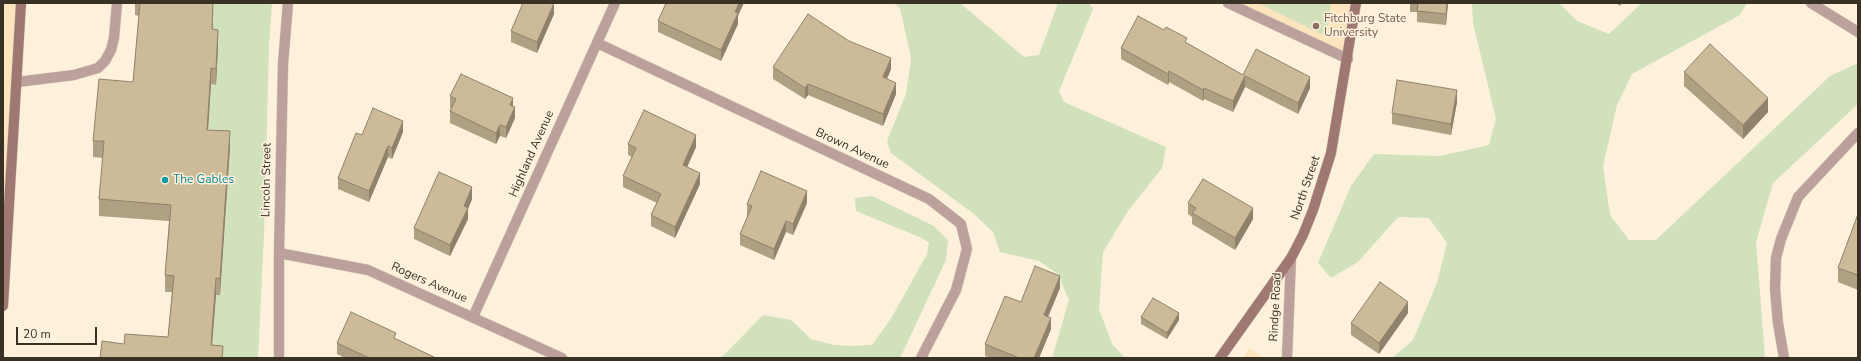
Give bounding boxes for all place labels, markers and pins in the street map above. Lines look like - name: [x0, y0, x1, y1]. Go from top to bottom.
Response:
- place label: Fitchburg State University: [1324, 12, 1406, 40]
- marker: Fitchburg State University: [1311, 21, 1321, 31]
- place label: The Gables: [173, 173, 234, 187]
- marker: The Gables: [160, 175, 170, 185]

